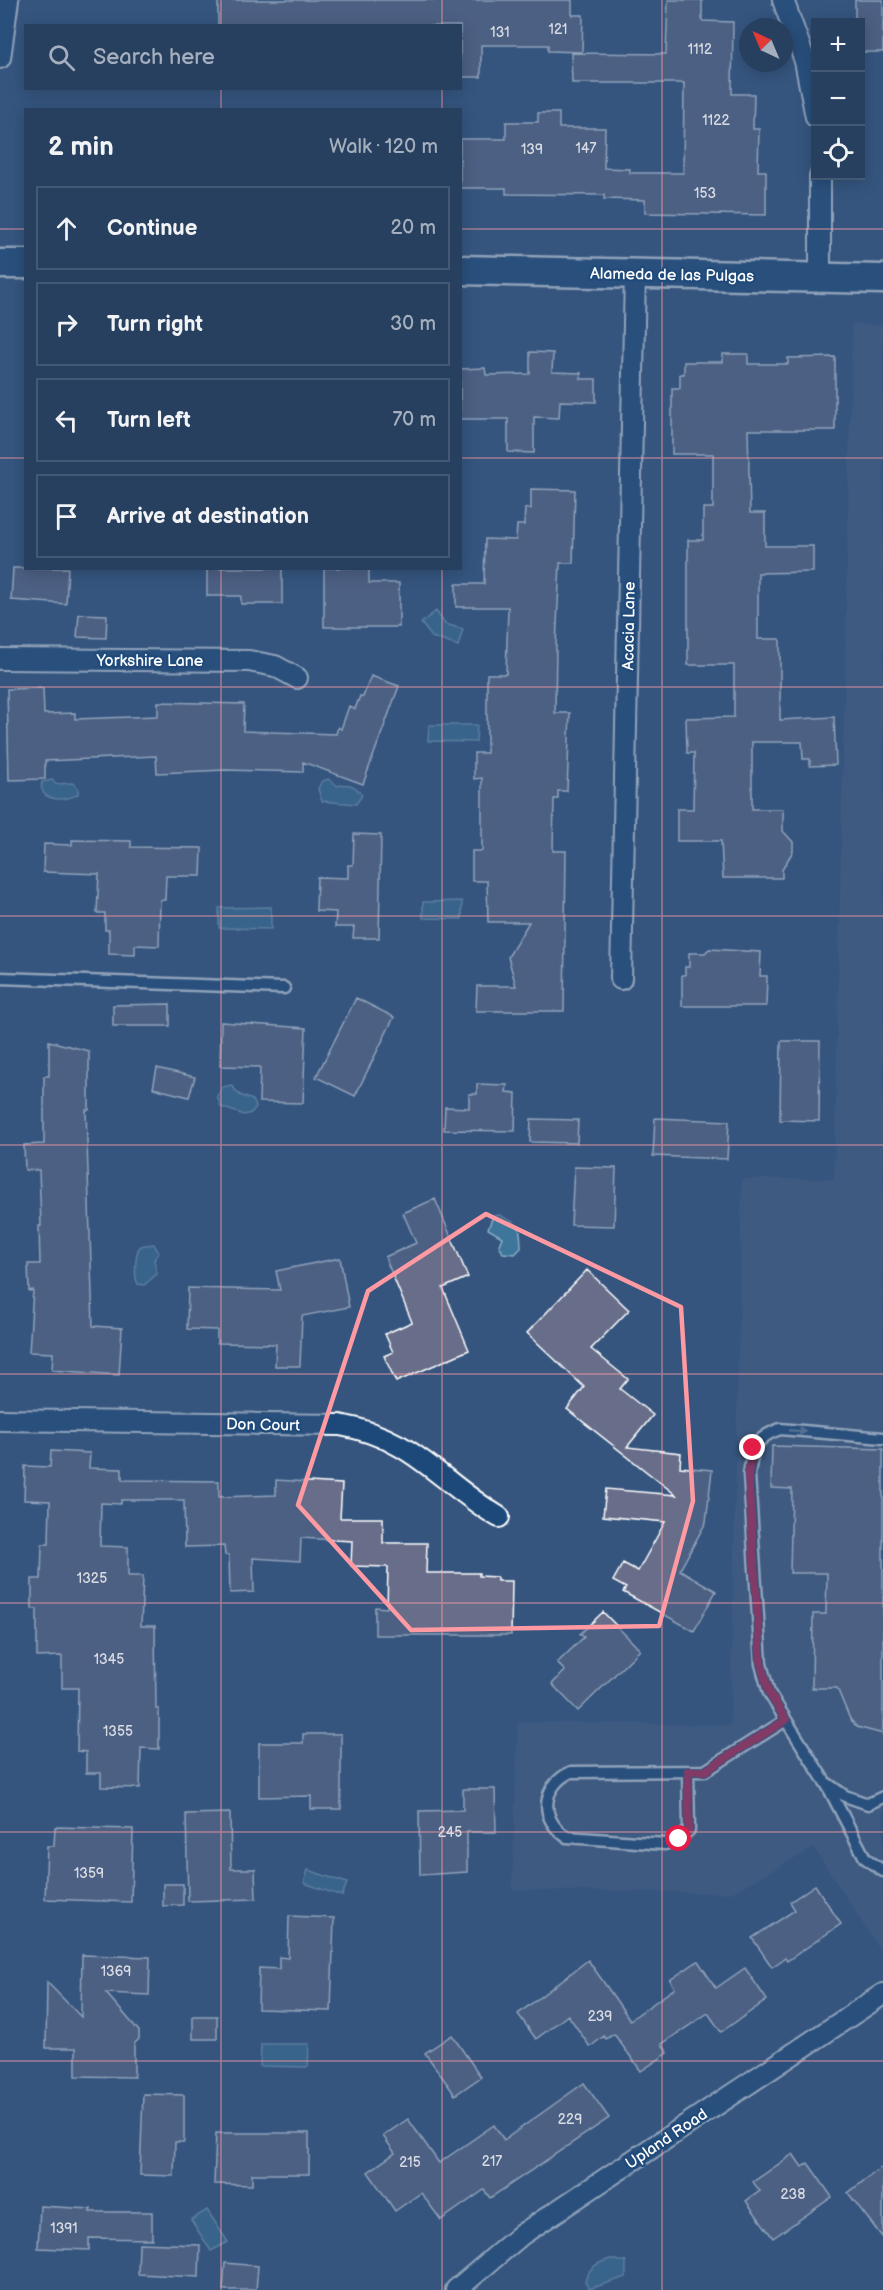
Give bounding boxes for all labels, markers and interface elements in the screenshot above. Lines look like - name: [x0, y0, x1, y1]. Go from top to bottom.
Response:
- north arrow: [739, 18, 793, 72]
- map controls: [811, 18, 865, 180]
- button: +: [811, 18, 865, 72]
- house number: 121: [549, 21, 567, 38]
- search box: [24, 24, 462, 90]
- house number: 131: [490, 24, 510, 41]
- icon: search: [45, 41, 78, 74]
- house number: 1112: [688, 41, 713, 58]
- text: Search here: [93, 44, 215, 71]
- button: −: [811, 72, 865, 126]
- house number: 1122: [702, 112, 730, 129]
- button: locate: [811, 126, 865, 180]
- text: 2 min: [48, 132, 114, 163]
- text: Walk · 120 m: [329, 135, 438, 159]
- house number: 147: [576, 140, 597, 157]
- house number: 139: [521, 141, 543, 158]
- house number: 153: [694, 185, 716, 202]
- icon: ahead: [50, 212, 83, 245]
- text: Continue: [107, 215, 197, 242]
- text: 20 m: [391, 216, 436, 240]
- street label: Alameda de las Pulgas: [590, 265, 754, 286]
- icon: right: [50, 308, 83, 341]
- text: Turn right: [107, 311, 203, 338]
- text: 30 m: [390, 312, 436, 336]
- icon: left: [50, 404, 83, 437]
- text: Turn left: [107, 407, 191, 434]
- text: 70 m: [392, 408, 436, 432]
- icon: arrive: [50, 500, 83, 533]
- text: Arrive at destination: [107, 503, 309, 530]
- street label: Acacia Lane: [619, 581, 640, 671]
- street label: Yorkshire Lane: [96, 652, 204, 671]
- street label: Don Court: [226, 1415, 300, 1436]
- one-way arrow: [789, 1426, 808, 1436]
- route end: [739, 1434, 765, 1460]
- house number: 1325: [77, 1570, 107, 1587]
- house number: 1345: [94, 1651, 124, 1668]
- house number: 1355: [103, 1723, 133, 1740]
- house number: 245: [438, 1824, 462, 1841]
- route start: [665, 1825, 691, 1851]
- house number: 1359: [74, 1865, 104, 1882]
- house number: 1369: [101, 1963, 131, 1980]
- house number: 239: [588, 2008, 612, 2025]
- street label: Upland Road: [622, 2105, 711, 2174]
- house number: 229: [558, 2111, 582, 2128]
- house number: 217: [482, 2153, 502, 2170]
- house number: 215: [399, 2154, 421, 2171]
- house number: 238: [781, 2186, 805, 2203]
- house number: 1391: [50, 2220, 78, 2237]

